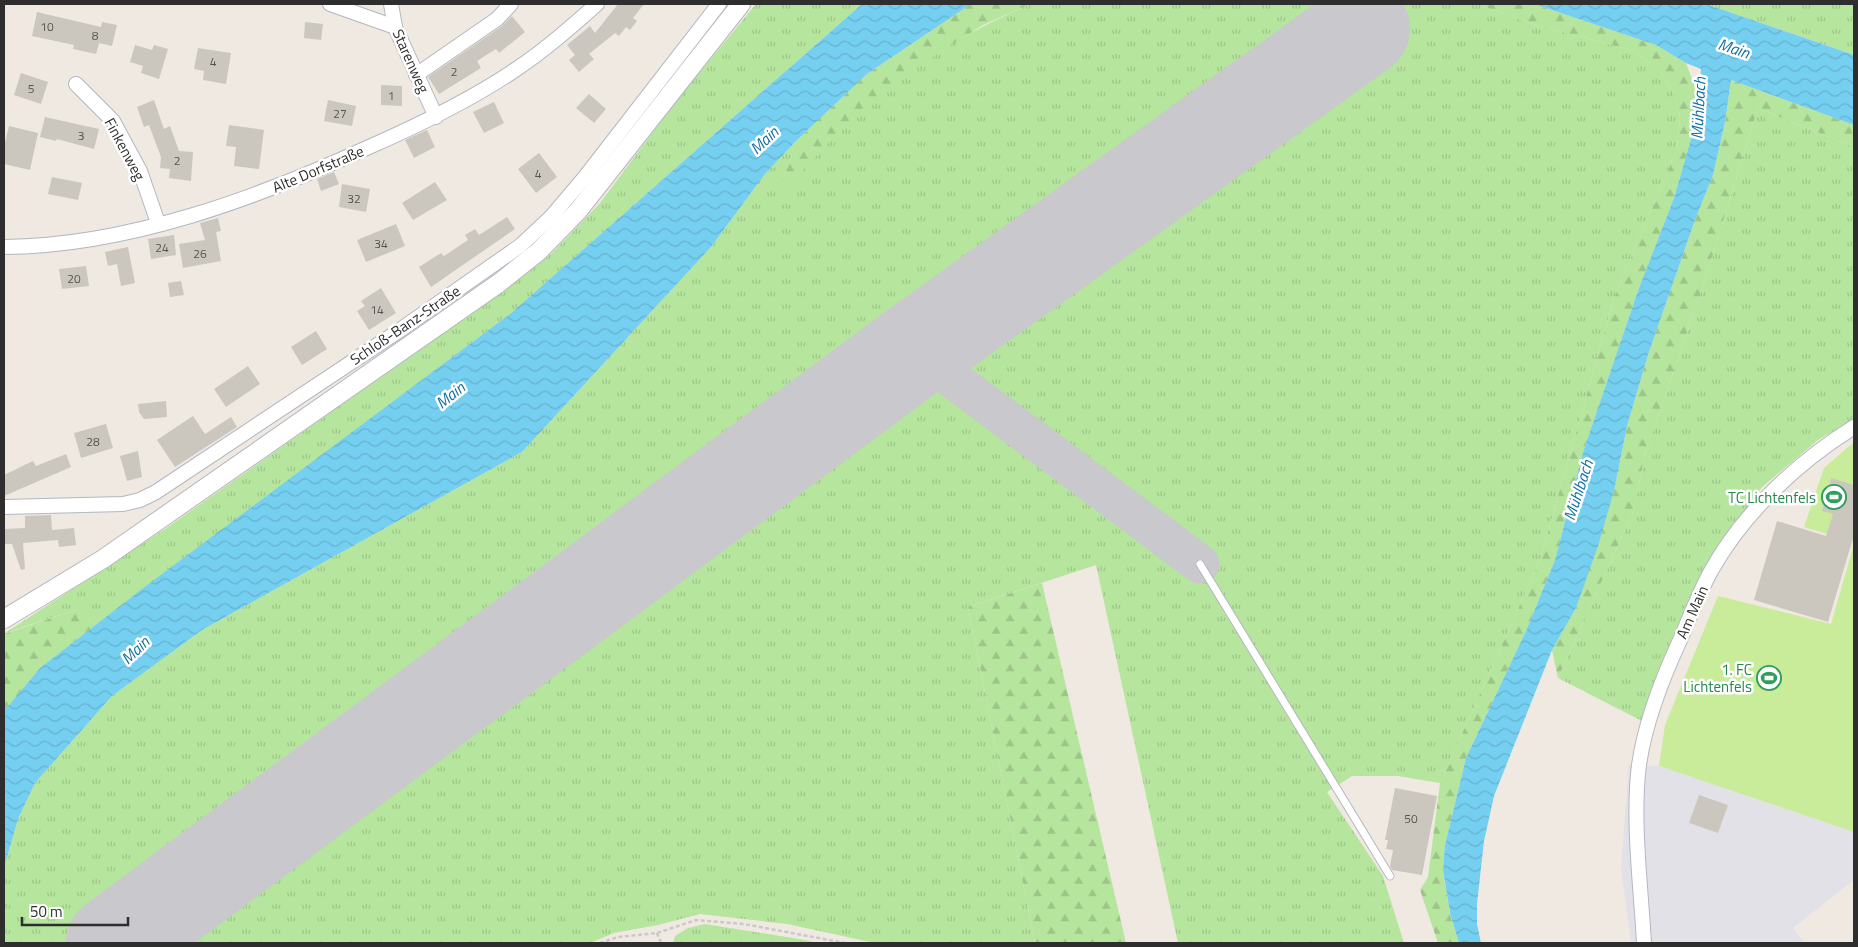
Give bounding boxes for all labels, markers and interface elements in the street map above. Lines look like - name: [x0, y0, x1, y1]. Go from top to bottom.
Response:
- house number: 10: [40, 17, 54, 36]
- street label: Starenweg: [387, 25, 435, 97]
- house number: 8: [92, 26, 99, 45]
- water label: Main: [1715, 32, 1754, 65]
- house number: 4: [210, 52, 217, 71]
- house number: 2: [451, 62, 457, 81]
- water label: Mühlbach: [1684, 75, 1712, 140]
- house number: 5: [28, 79, 35, 98]
- house number: 1: [388, 86, 394, 105]
- house number: 27: [333, 104, 347, 123]
- street label: Finkenweg: [99, 113, 151, 185]
- water label: Main: [744, 120, 785, 160]
- house number: 3: [78, 126, 84, 145]
- street label: Alte Dorfstraße: [269, 139, 367, 199]
- house number: 2: [174, 151, 180, 170]
- house number: 4: [535, 164, 542, 183]
- house number: 32: [347, 189, 361, 208]
- house number: 34: [374, 234, 388, 253]
- house number: 24: [155, 238, 169, 257]
- house number: 26: [193, 244, 207, 263]
- house number: 20: [67, 269, 81, 288]
- street label: Schloß-Banz-Straße: [345, 279, 465, 371]
- house number: 14: [370, 300, 384, 319]
- water label: Main: [430, 375, 471, 414]
- house number: 28: [86, 432, 100, 451]
- water label: Mühlbach: [1557, 456, 1599, 523]
- sports icon: TC Lichtenfels: [1821, 484, 1847, 510]
- place label: TC Lichtenfels: [1728, 486, 1816, 509]
- street label: Am Main: [1670, 582, 1714, 642]
- water label: Main: [115, 630, 155, 670]
- place label: 1. FC Lichtenfels: [1683, 658, 1752, 698]
- sports icon: 1. FC Lichtenfels: [1756, 665, 1782, 691]
- house number: 50: [1404, 809, 1418, 828]
- scale bar: [22, 894, 129, 926]
- text: 50 m: [30, 900, 63, 923]

